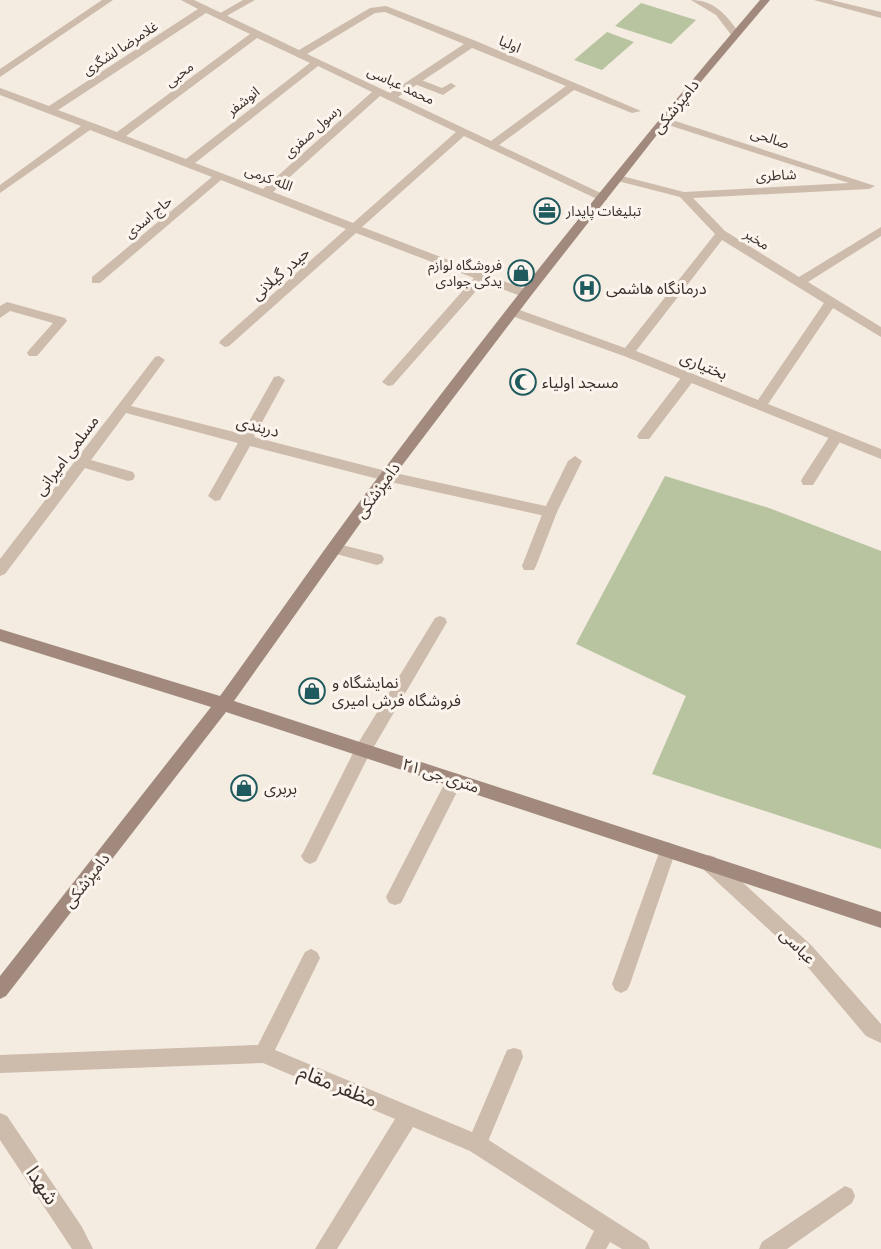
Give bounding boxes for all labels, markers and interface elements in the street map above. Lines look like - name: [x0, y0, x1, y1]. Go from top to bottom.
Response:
- street label: غلامرضا لشگری: [79, 18, 161, 79]
- street label: اولیا: [496, 32, 523, 57]
- street label: محبی: [162, 58, 197, 91]
- street label: محمد عباسی: [364, 62, 437, 108]
- street label: دامپزشکی: [648, 75, 704, 138]
- street label: انوشفر: [223, 83, 263, 120]
- street label: رسول صفری: [280, 101, 344, 161]
- street label: صالحی: [748, 124, 792, 153]
- street label: الله کرمی: [243, 162, 295, 195]
- street label: شاطری: [755, 166, 797, 185]
- street label: حاج اسدی: [121, 193, 177, 244]
- office icon: تبلیغات پایدار: [532, 196, 562, 226]
- place label: تبلیغات پایدار: [565, 203, 641, 221]
- street label: مخبر: [740, 225, 773, 254]
- street label: حیدر گیلانی: [247, 243, 314, 304]
- place label: فروشگاه لوازم یدکی جوادی: [428, 257, 502, 290]
- shop icon: فروشگاه لوازم یدکی جوادی: [506, 258, 536, 288]
- hospital icon: درمانگاه هاشمی: [572, 273, 602, 303]
- place label: درمانگاه هاشمی: [606, 279, 707, 298]
- street label: بختیاری: [677, 347, 730, 383]
- mosque icon: مسجد اولیاء: [508, 367, 538, 397]
- place label: مسجد اولیاء: [542, 373, 619, 392]
- street label: مسلمی امیرانی: [30, 411, 103, 499]
- street label: دربندی: [234, 412, 281, 441]
- street label: دامپزشکی: [351, 459, 405, 522]
- place label: نمایشگاه و فروشگاه فرش امیری: [332, 673, 461, 710]
- shop icon: نمایشگاه و فروشگاه فرش امیری: [297, 676, 327, 706]
- street label: ۲۱ متری جی: [400, 754, 482, 797]
- shop icon: بربری: [229, 773, 259, 803]
- place label: بربری: [264, 779, 297, 798]
- street label: دامپزشکی: [59, 849, 115, 912]
- street label: عباسی: [776, 925, 819, 968]
- street label: مظفر مقام: [294, 1059, 381, 1115]
- street label: شهدا: [22, 1161, 64, 1209]

